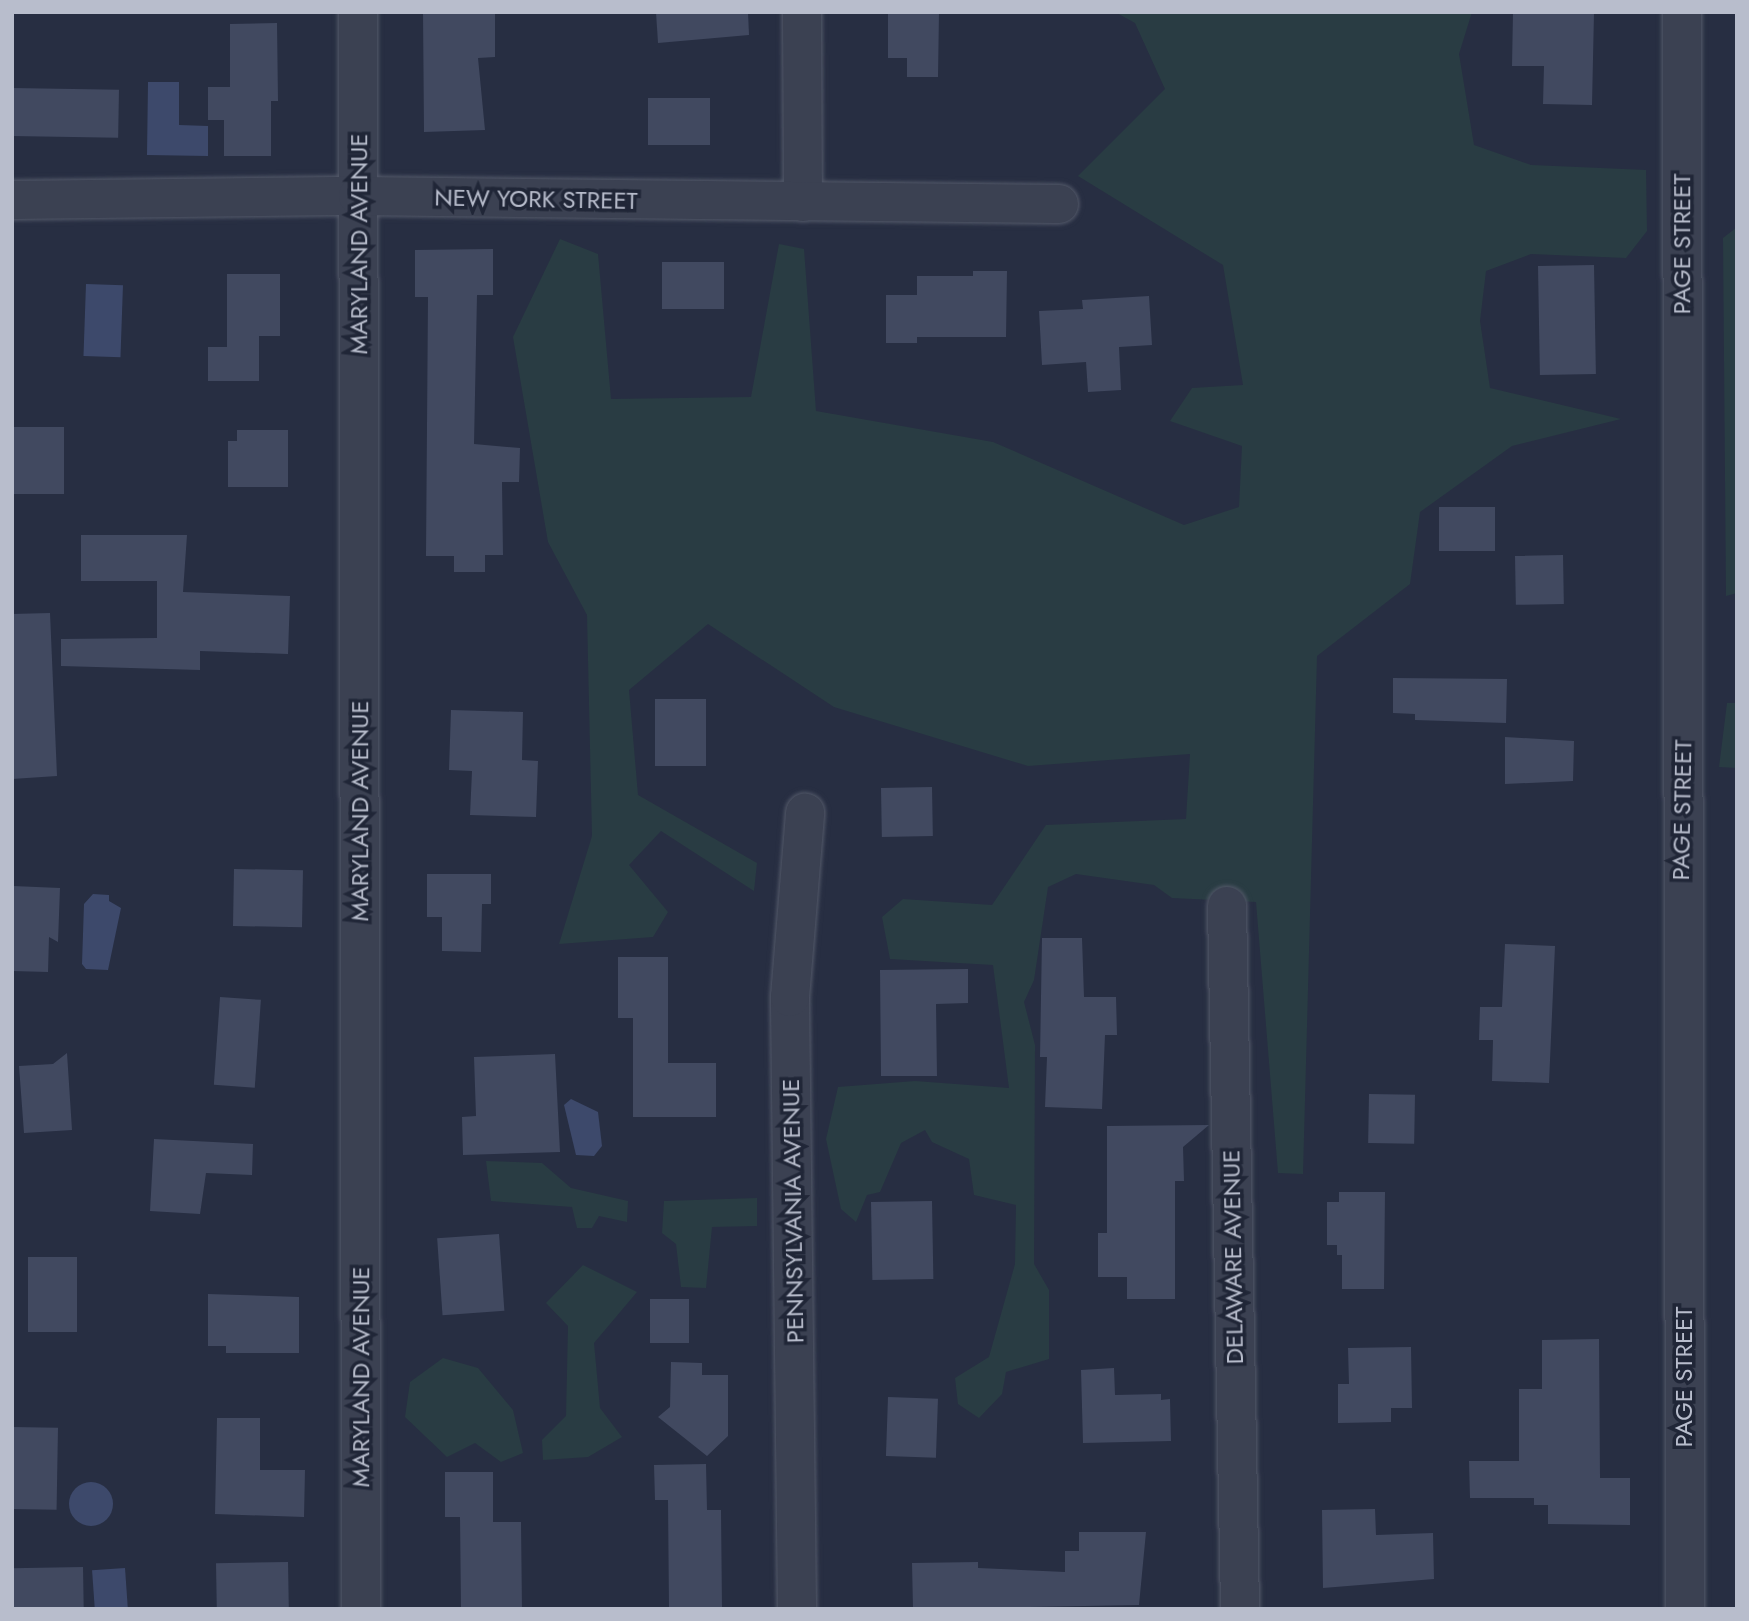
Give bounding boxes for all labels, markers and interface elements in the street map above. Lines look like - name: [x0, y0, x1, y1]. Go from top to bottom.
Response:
- street label: MARYLAND AVENUE: [345, 134, 373, 354]
- street label: PAGE STREET: [1668, 174, 1696, 314]
- street label: NEW YORK STREET: [434, 183, 638, 215]
- street label: MARYLAND AVENUE: [346, 701, 374, 921]
- street label: PAGE STREET: [1666, 739, 1698, 881]
- street label: PENNSYLVANIA AVENUE: [776, 1078, 810, 1344]
- street label: DELAWARE AVENUE: [1217, 1149, 1249, 1365]
- street label: MARYLAND AVENUE: [347, 1267, 375, 1487]
- street label: PAGE STREET: [1670, 1307, 1698, 1447]

